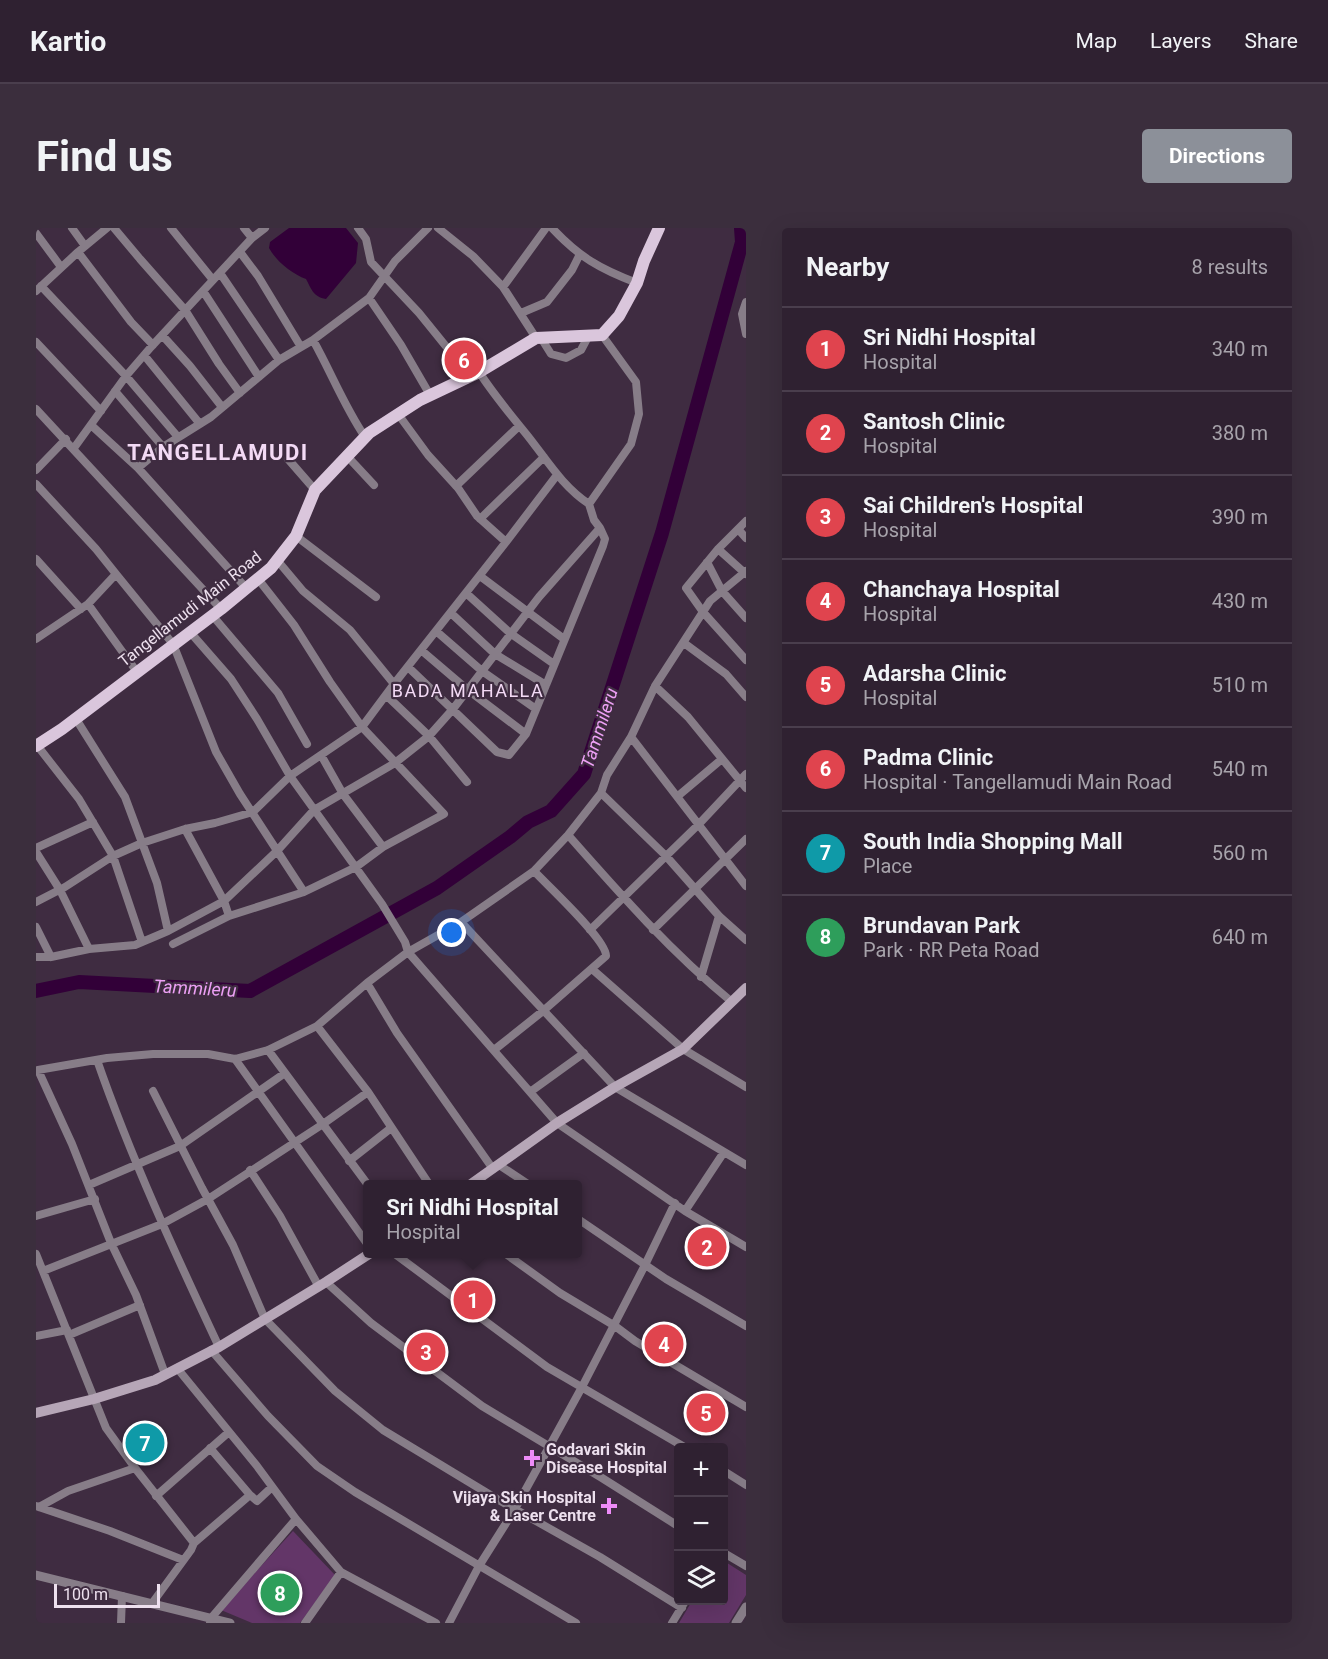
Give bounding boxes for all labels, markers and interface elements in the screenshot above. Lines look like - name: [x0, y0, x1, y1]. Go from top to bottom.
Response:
- text: Kartio: [30, 25, 106, 58]
- text: Map: [1075, 29, 1117, 53]
- text: Layers: [1150, 29, 1211, 53]
- text: Share: [1244, 29, 1298, 53]
- button: Directions: [1142, 129, 1292, 183]
- text: Find us: [36, 132, 173, 181]
- text: Nearby: [806, 252, 889, 282]
- text: 8 results: [1192, 255, 1268, 279]
- text: Sri Nidhi Hospital: [863, 325, 1036, 350]
- text: 1: [820, 337, 831, 361]
- text: 340 m: [1212, 337, 1268, 361]
- pin: 6: [444, 338, 484, 382]
- text: Hospital: [863, 350, 937, 374]
- text: Santosh Clinic: [863, 409, 1005, 434]
- text: 2: [820, 421, 831, 445]
- text: 380 m: [1212, 421, 1268, 445]
- text: Hospital: [863, 434, 937, 458]
- district label: TANGELLAMUDI: [127, 440, 309, 465]
- text: Sai Children's Hospital: [863, 493, 1083, 518]
- text: 3: [820, 505, 831, 529]
- text: 390 m: [1212, 505, 1268, 529]
- text: Hospital: [863, 518, 937, 542]
- street label: Tangellamudi Main Road: [115, 547, 265, 671]
- text: Chanchaya Hospital: [863, 577, 1060, 602]
- text: 4: [820, 589, 831, 613]
- text: 430 m: [1212, 589, 1268, 613]
- text: Hospital: [863, 602, 937, 626]
- text: Adarsha Clinic: [863, 661, 1007, 686]
- text: 5: [820, 673, 831, 697]
- text: 510 m: [1212, 673, 1268, 697]
- district label: BADA MAHALLA: [392, 680, 544, 701]
- water label: Tammileru: [576, 685, 622, 771]
- text: Hospital: [863, 686, 937, 710]
- text: Padma Clinic: [863, 745, 993, 770]
- text: 6: [820, 757, 831, 781]
- text: 540 m: [1212, 757, 1268, 781]
- text: Hospital · Tangellamudi Main Road: [863, 770, 1172, 794]
- text: South India Shopping Mall: [863, 829, 1123, 854]
- text: 7: [820, 841, 831, 865]
- text: 560 m: [1212, 841, 1268, 865]
- text: Place: [863, 854, 912, 878]
- text: Brundavan Park: [863, 913, 1020, 938]
- your location: [437, 918, 466, 947]
- text: 8: [820, 925, 831, 949]
- text: 640 m: [1212, 925, 1268, 949]
- text: Park · RR Peta Road: [863, 938, 1039, 962]
- water label: Tammileru: [153, 975, 237, 1001]
- popup: [363, 1180, 582, 1258]
- text: Sri Nidhi Hospital: [386, 1195, 559, 1220]
- text: Hospital: [386, 1220, 461, 1244]
- pin: 2: [688, 1224, 726, 1270]
- pin: 1: [454, 1278, 492, 1322]
- pin: 4: [644, 1322, 684, 1366]
- pin: 3: [406, 1330, 446, 1374]
- pin: 5: [686, 1390, 726, 1436]
- pin: 7: [126, 1420, 164, 1466]
- place label: Godavari Skin Disease Hospital: [546, 1440, 667, 1477]
- map controls: [674, 1443, 728, 1605]
- button: +: [674, 1443, 728, 1497]
- marker: Godavari Skin Disease Hospital: [523, 1449, 541, 1467]
- place label: Vijaya Skin Hospital & Laser Centre: [453, 1488, 596, 1525]
- marker: Vijaya Skin Hospital & Laser Centre: [600, 1497, 618, 1515]
- button: −: [674, 1497, 728, 1551]
- button: layers: [674, 1551, 728, 1605]
- pin: 8: [260, 1570, 300, 1616]
- scale bar: [54, 1581, 160, 1608]
- text: 100 m: [63, 1585, 108, 1604]

